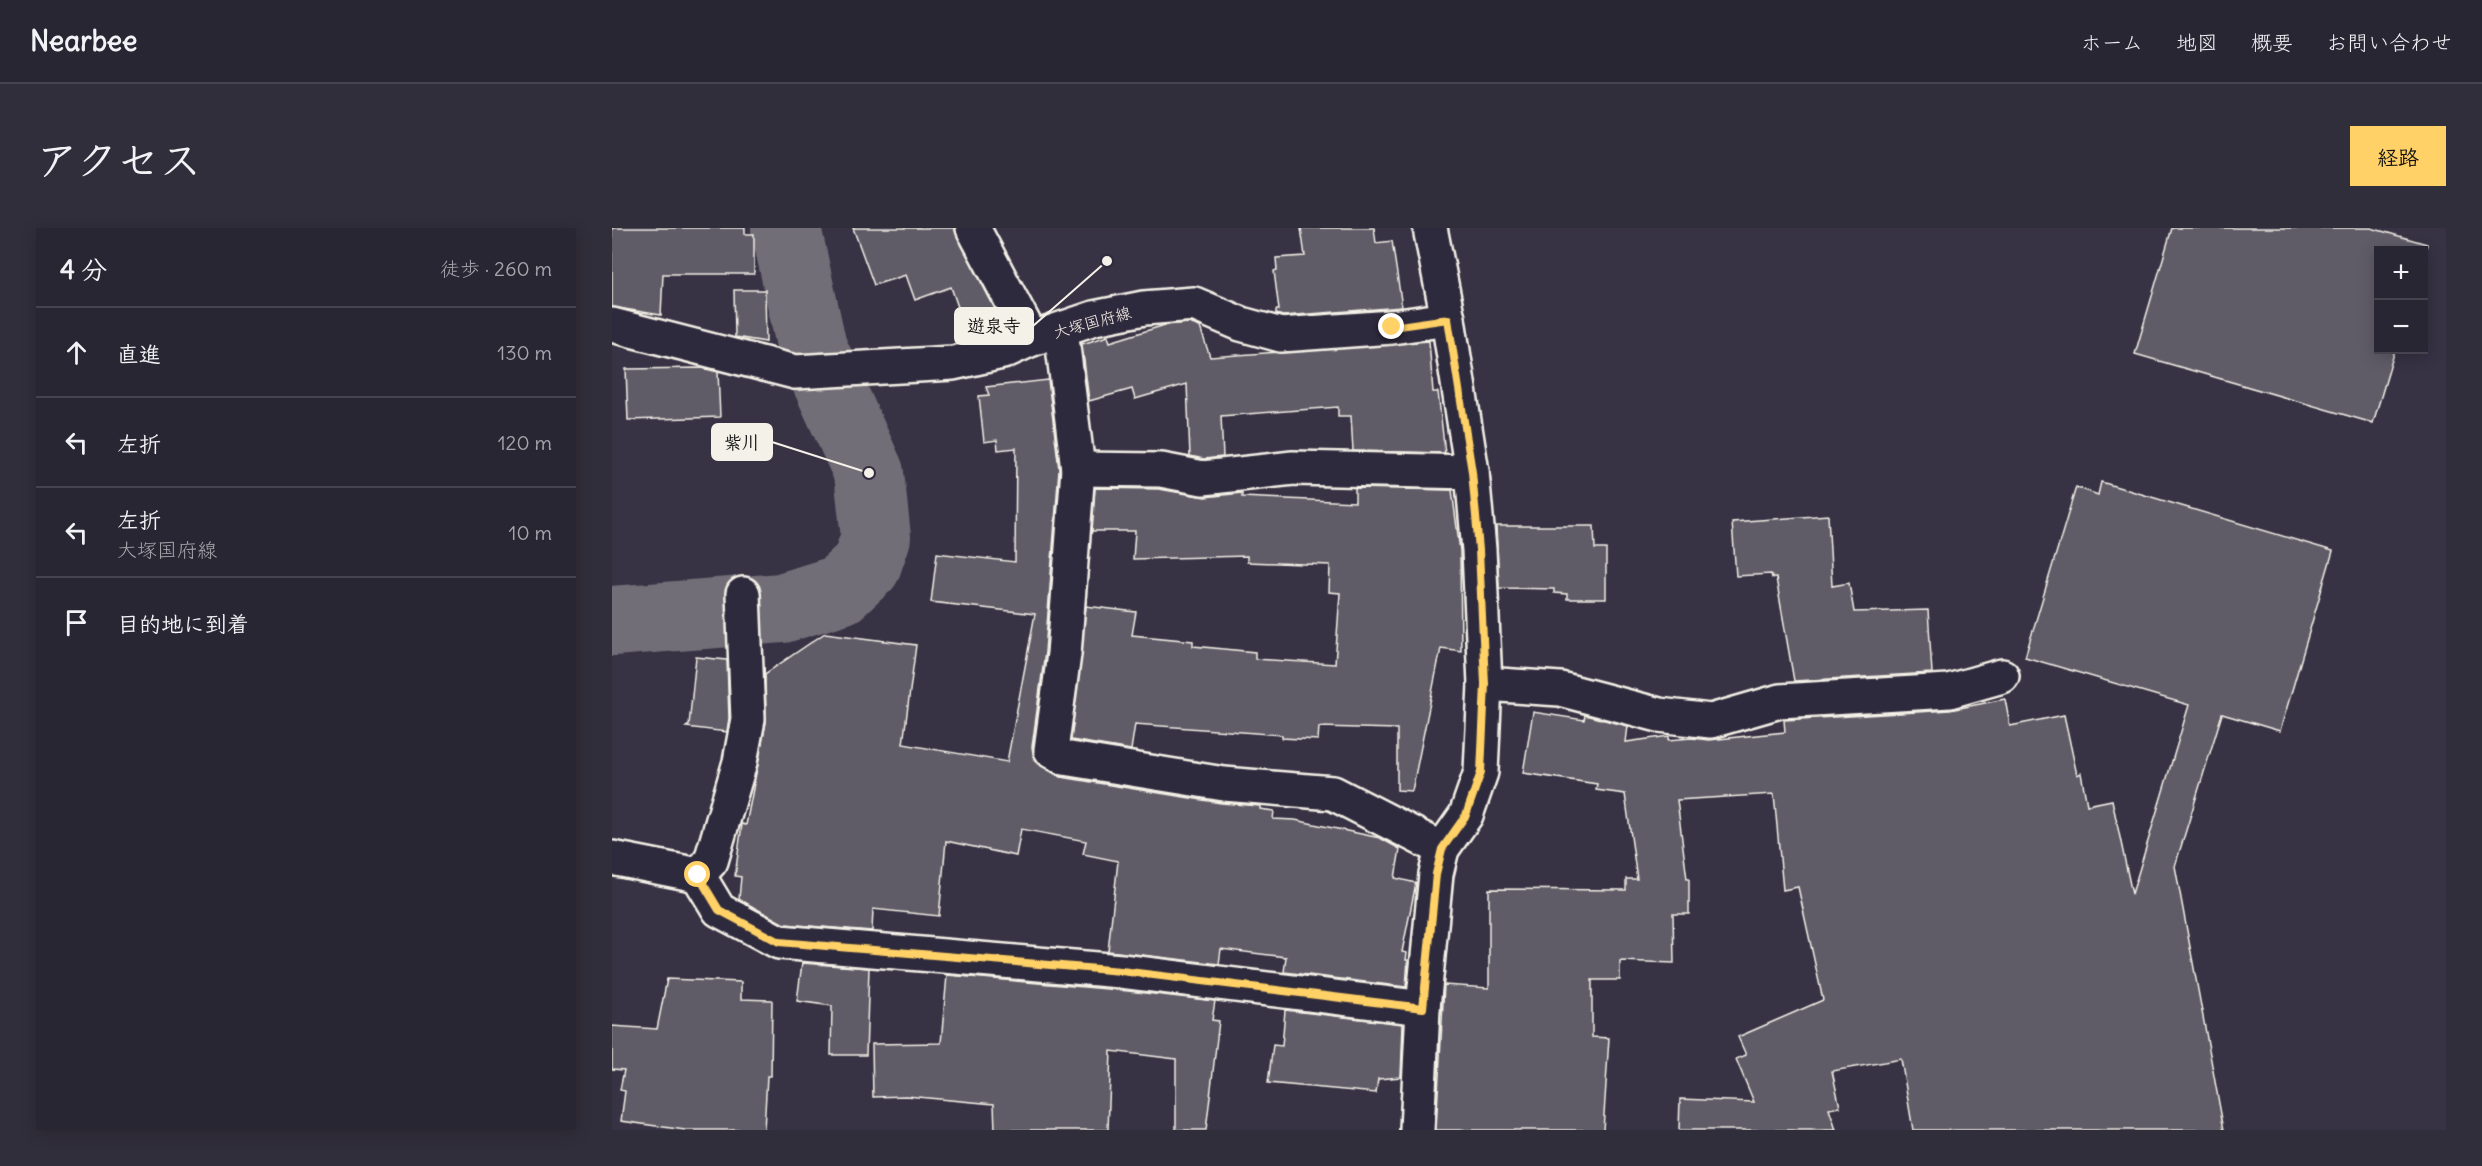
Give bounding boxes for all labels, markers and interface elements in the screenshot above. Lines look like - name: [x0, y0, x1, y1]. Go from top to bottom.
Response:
- text: Nearbee: [30, 23, 137, 59]
- text: ホーム: [2081, 29, 2143, 56]
- text: 地図: [2176, 29, 2218, 56]
- text: 概要: [2251, 29, 2293, 56]
- text: お問い合わせ: [2326, 29, 2452, 56]
- button: 経路: [2350, 126, 2446, 186]
- text: アクセス: [36, 134, 201, 186]
- map controls: [2374, 246, 2428, 354]
- button: +: [2374, 246, 2428, 300]
- text: 4 分: [60, 253, 107, 286]
- text: 徒歩 · 260 m: [440, 256, 552, 281]
- button: −: [2374, 300, 2428, 354]
- street label: 大塚国府線: [1051, 302, 1133, 342]
- callout: 遊泉寺: [955, 308, 1033, 344]
- route end: [1378, 313, 1404, 339]
- text: 遊泉寺: [967, 314, 1021, 337]
- icon: ahead: [60, 336, 93, 369]
- text: 直進: [117, 340, 161, 368]
- text: 130 m: [497, 340, 552, 365]
- callout: 紫川: [712, 424, 772, 460]
- icon: left: [60, 426, 93, 459]
- text: 左折: [117, 430, 161, 458]
- text: 120 m: [498, 430, 552, 455]
- text: 紫川: [724, 431, 760, 454]
- text: 左折: [117, 506, 161, 534]
- icon: left: [60, 516, 93, 549]
- text: 10 m: [509, 520, 552, 545]
- text: 大塚国府線: [117, 537, 217, 562]
- icon: arrive: [60, 606, 93, 639]
- text: 目的地に到着: [117, 610, 249, 638]
- route start: [684, 861, 710, 887]

